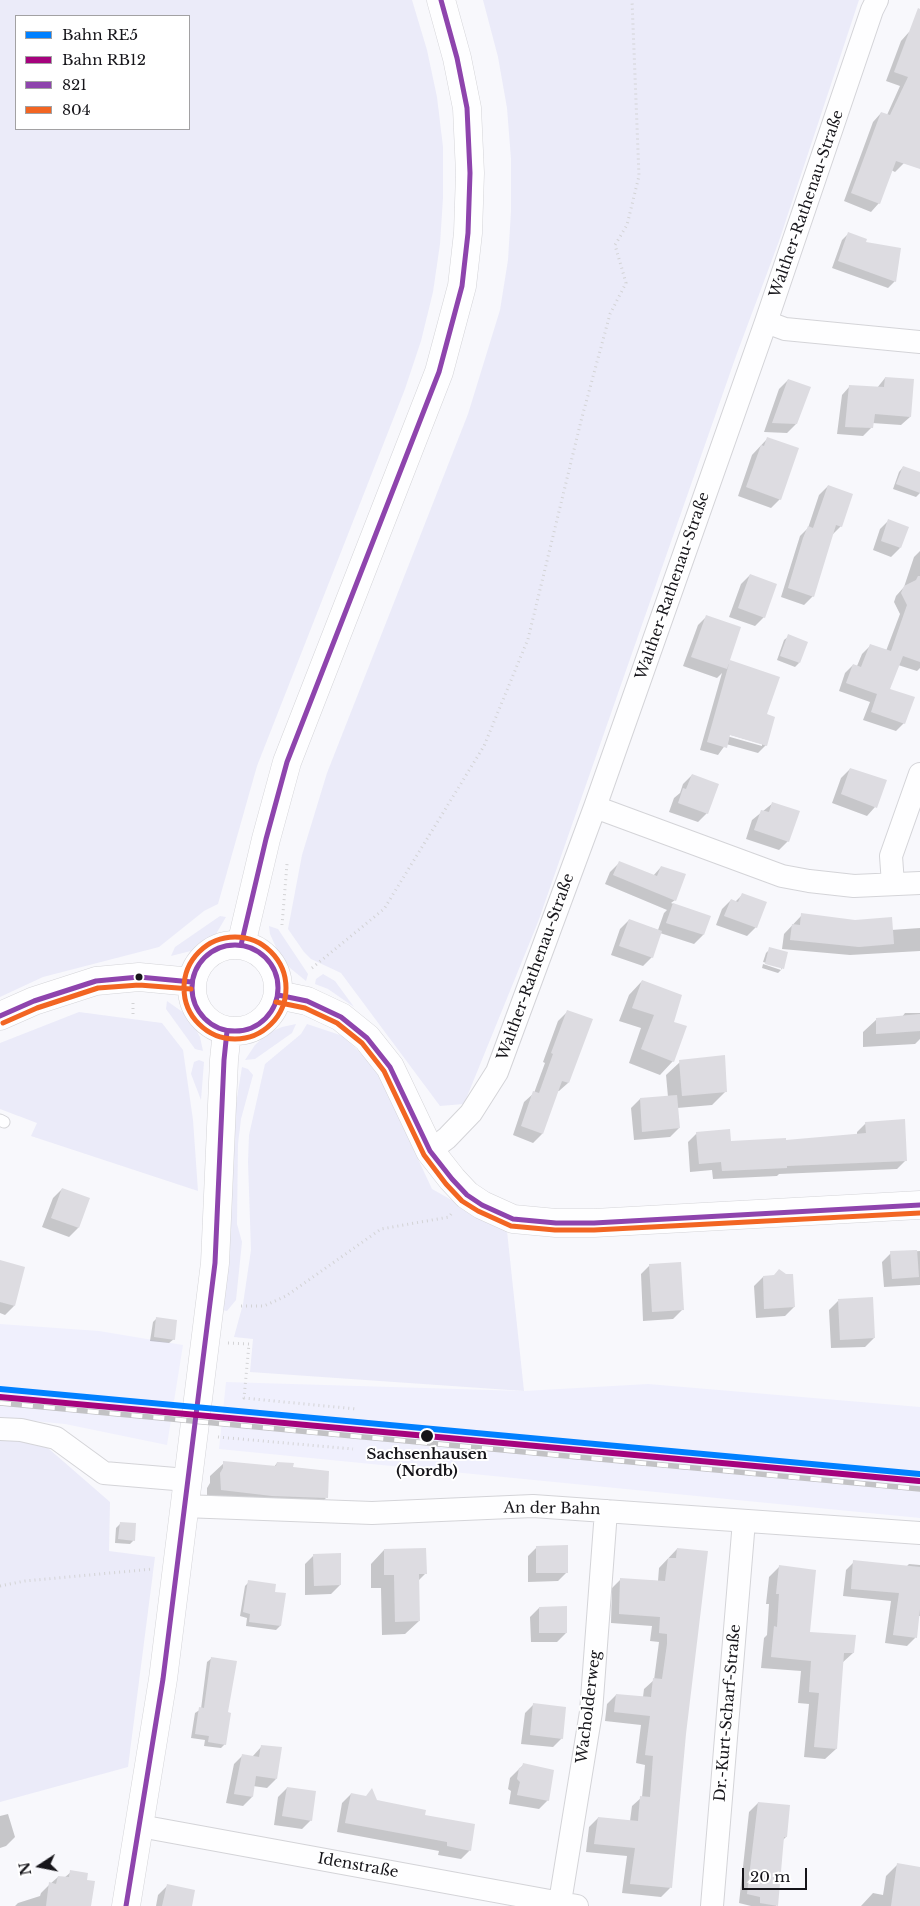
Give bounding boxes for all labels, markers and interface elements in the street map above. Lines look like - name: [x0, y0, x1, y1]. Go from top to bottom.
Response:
- legend: [15, 15, 190, 130]
- text: Bahn RE5: [62, 25, 138, 44]
- text: Bahn RB12: [62, 50, 146, 69]
- text: 821: [62, 75, 87, 94]
- text: 804: [62, 100, 91, 119]
- street label: Walther-Rathenau-Straße: [766, 108, 848, 300]
- street label: Walther-Rathenau-Straße: [632, 490, 714, 682]
- street label: Walther-Rathenau-Straße: [494, 871, 578, 1063]
- unlabelled marker: [134, 972, 144, 982]
- marker: Sachsenhausen (Nordb): [419, 1428, 435, 1444]
- place label: Sachsenhausen (Nordb): [366, 1446, 488, 1481]
- street label: An der Bahn: [503, 1499, 601, 1519]
- street label: Dr.-Kurt-Scharf-Straße: [711, 1624, 745, 1802]
- street label: Wacholderweg: [573, 1649, 605, 1765]
- north arrow: [15, 1841, 65, 1891]
- street label: Idenstraße: [316, 1850, 400, 1882]
- scale bar: [745, 1858, 810, 1890]
- text: N: [15, 1861, 35, 1877]
- text: 20 m: [750, 1867, 790, 1886]

